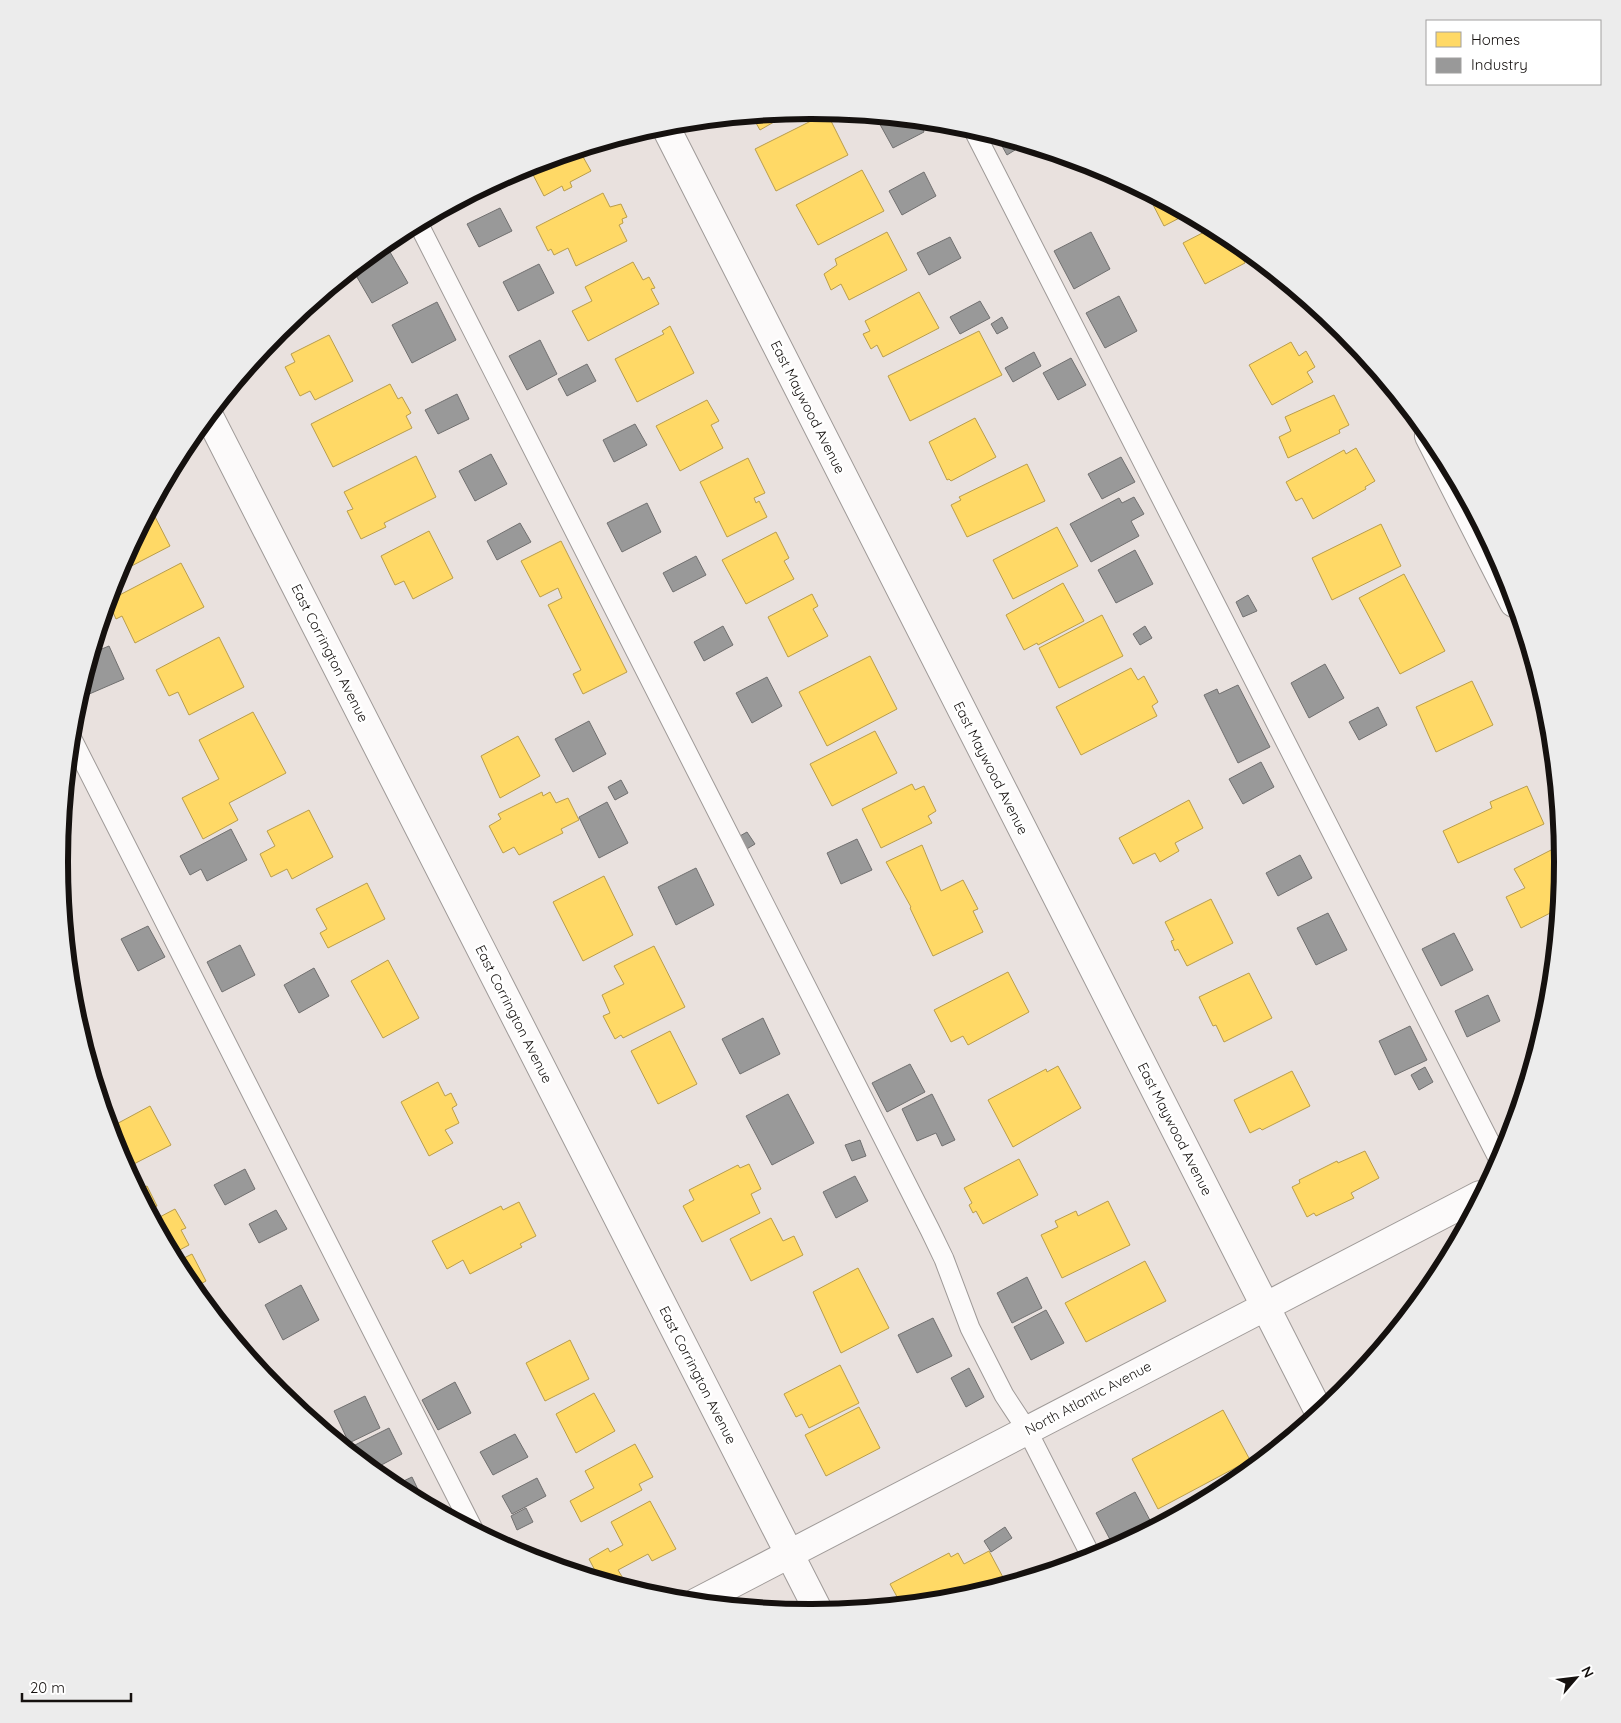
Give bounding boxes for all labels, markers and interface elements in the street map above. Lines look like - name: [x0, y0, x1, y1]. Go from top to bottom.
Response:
- legend: [1426, 20, 1601, 85]
- text: Homes: [1471, 30, 1520, 49]
- text: Industry: [1471, 55, 1528, 74]
- street label: East Maywood Avenue: [767, 337, 849, 477]
- street label: East Corrington Avenue: [287, 581, 373, 725]
- street label: East Maywood Avenue: [950, 698, 1032, 838]
- street label: East Corrington Avenue: [471, 942, 557, 1086]
- street label: East Maywood Avenue: [1134, 1059, 1216, 1199]
- street label: East Corrington Avenue: [655, 1303, 741, 1447]
- street label: North Atlantic Avenue: [1022, 1357, 1154, 1439]
- north arrow: [1551, 1653, 1601, 1703]
- text: N: [1577, 1663, 1598, 1681]
- scale bar: [22, 1670, 131, 1702]
- text: 20 m: [30, 1678, 65, 1697]

